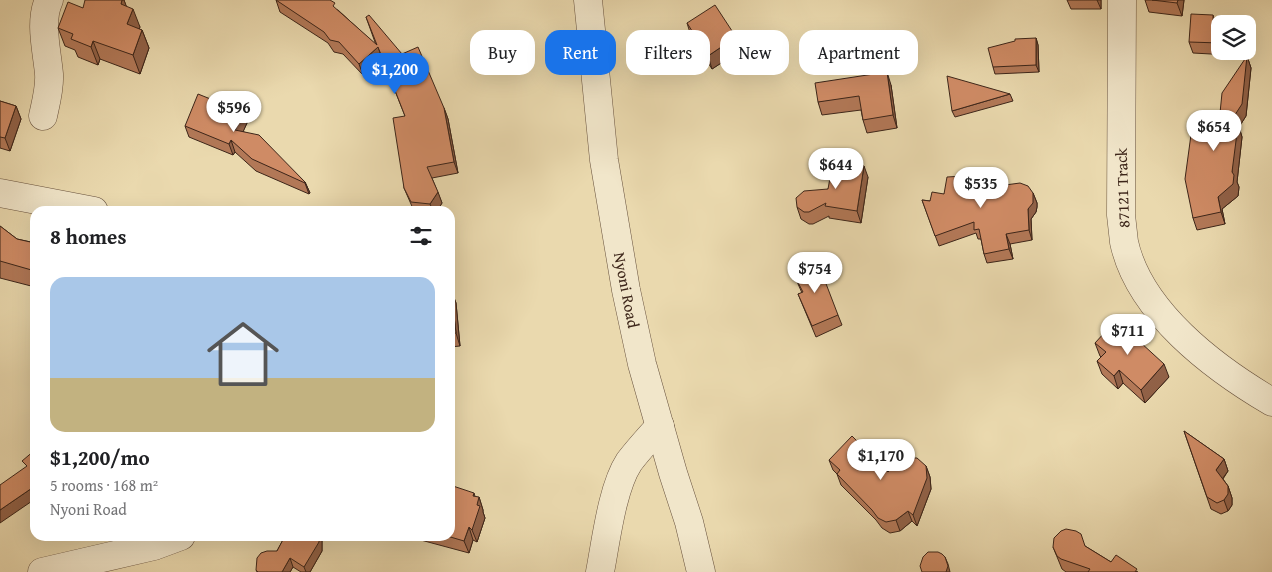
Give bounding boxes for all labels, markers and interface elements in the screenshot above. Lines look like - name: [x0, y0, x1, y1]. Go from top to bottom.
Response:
- map controls: [1211, 15, 1256, 60]
- button: layers: [1211, 15, 1256, 60]
- chip: Buy: [470, 30, 535, 75]
- chip: Rent: [545, 30, 616, 75]
- chip: Filters: [626, 30, 710, 75]
- chip: New: [720, 30, 789, 75]
- chip: Apartment: [799, 30, 918, 75]
- pin: $1,200: [354, 52, 436, 95]
- text: $1,200: [372, 57, 418, 81]
- pin: $596: [204, 90, 264, 133]
- text: $596: [217, 95, 251, 119]
- pin: $654: [1184, 110, 1244, 152]
- text: $654: [1197, 114, 1231, 138]
- street label: 87121 Track: [1109, 147, 1135, 228]
- pin: $644: [806, 148, 866, 190]
- text: $644: [819, 152, 853, 176]
- pin: $535: [951, 166, 1011, 209]
- text: $535: [964, 171, 998, 195]
- text: 8 homes: [50, 221, 126, 252]
- icon: filters: [407, 222, 435, 250]
- street label: Nyoni Road: [608, 250, 646, 330]
- pin: $754: [785, 252, 845, 294]
- text: $754: [798, 256, 832, 280]
- icon: home: [198, 309, 288, 399]
- pin: $711: [1098, 314, 1158, 356]
- text: $711: [1111, 318, 1145, 342]
- pin: $1,170: [840, 438, 922, 481]
- text: $1,200/mo: [50, 442, 150, 473]
- text: $1,170: [858, 443, 904, 467]
- text: 5 rooms · 168 m²: [50, 473, 158, 497]
- text: Nyoni Road: [50, 497, 127, 521]

